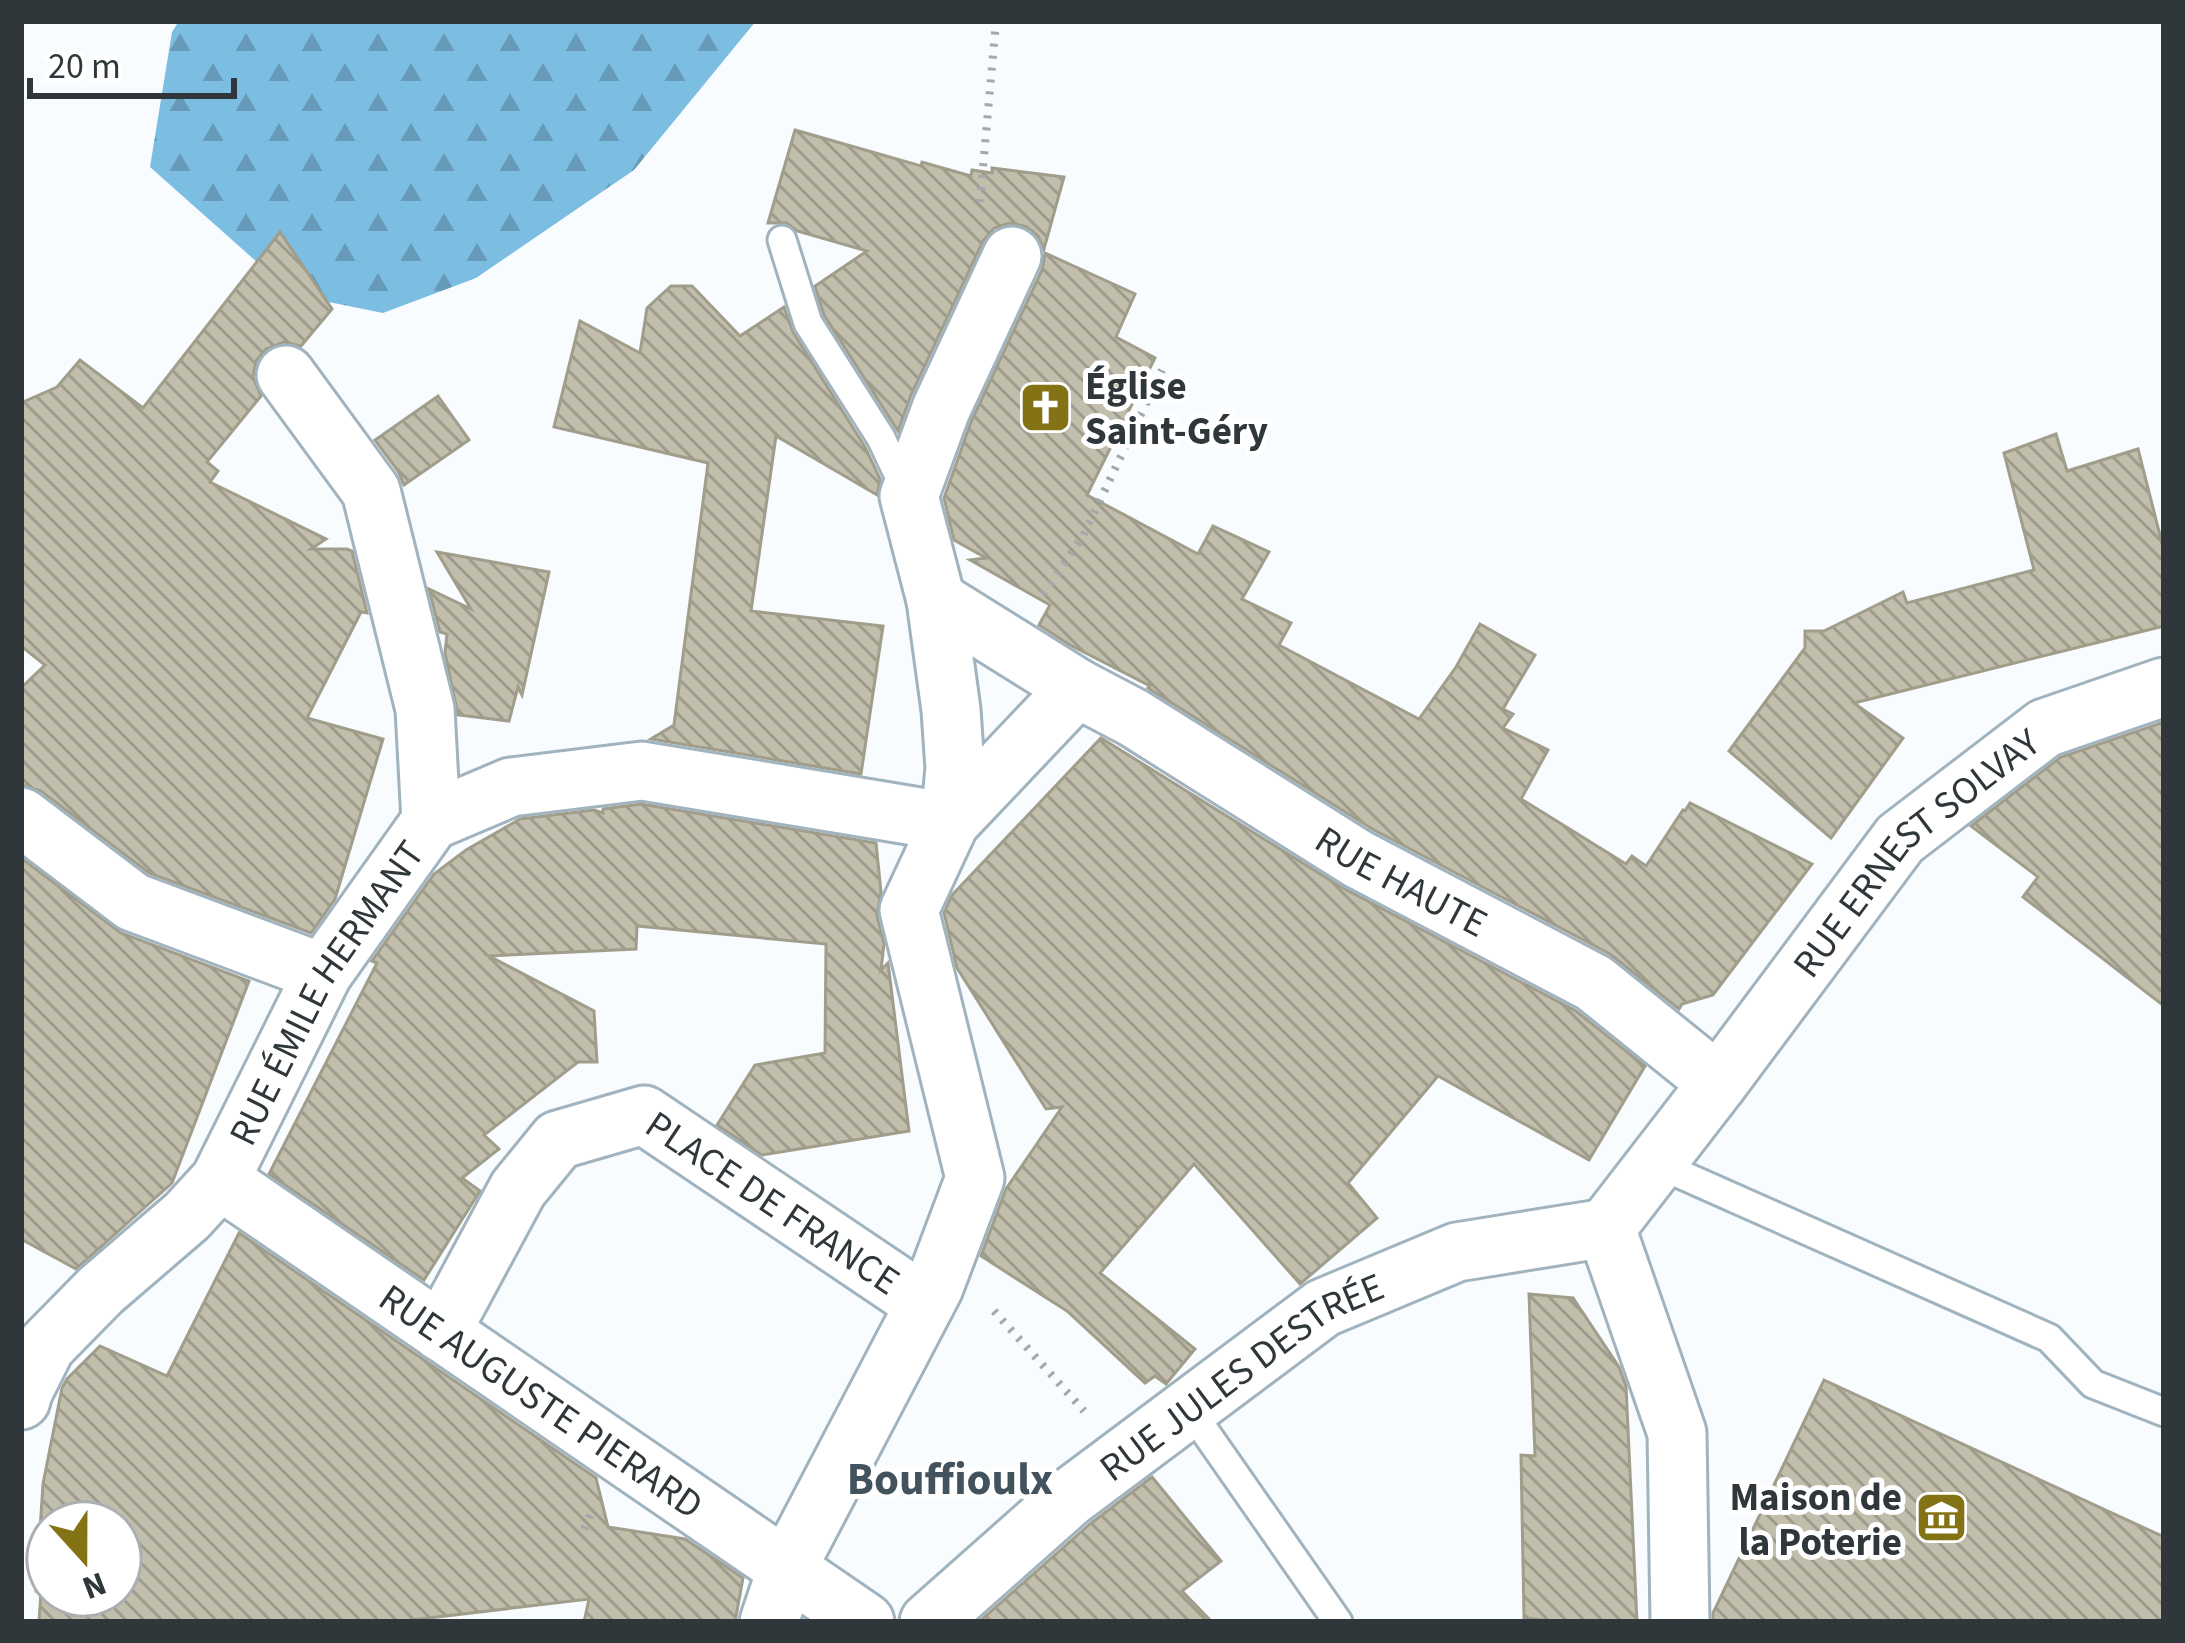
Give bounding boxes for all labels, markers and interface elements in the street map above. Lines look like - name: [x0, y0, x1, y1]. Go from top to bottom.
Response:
- scale bar: [30, 24, 234, 98]
- text: 20 m: [48, 41, 121, 92]
- place label: Église Saint-Géry: [1085, 359, 1268, 460]
- church icon: Église Saint-Géry: [1018, 379, 1074, 435]
- street label: RUE ERNEST SOLVAY: [1780, 716, 2053, 990]
- street label: RUE HAUTE: [1304, 813, 1497, 952]
- street label: RUE ÉMILE HERMANT: [216, 830, 439, 1155]
- street label: PLACE DE FRANCE: [634, 1098, 910, 1309]
- street label: RUE JULES DESTRÉE: [1088, 1260, 1393, 1496]
- street label: RUE AUGUSTE PIERARD: [367, 1271, 714, 1533]
- district label: Bouffioulx: [847, 1448, 1053, 1512]
- place label: Maison de la Poterie: [1729, 1470, 1902, 1571]
- museum icon: Maison de la Poterie: [1913, 1490, 1969, 1546]
- north arrow: [24, 1499, 144, 1619]
- text: N: [76, 1560, 113, 1611]

